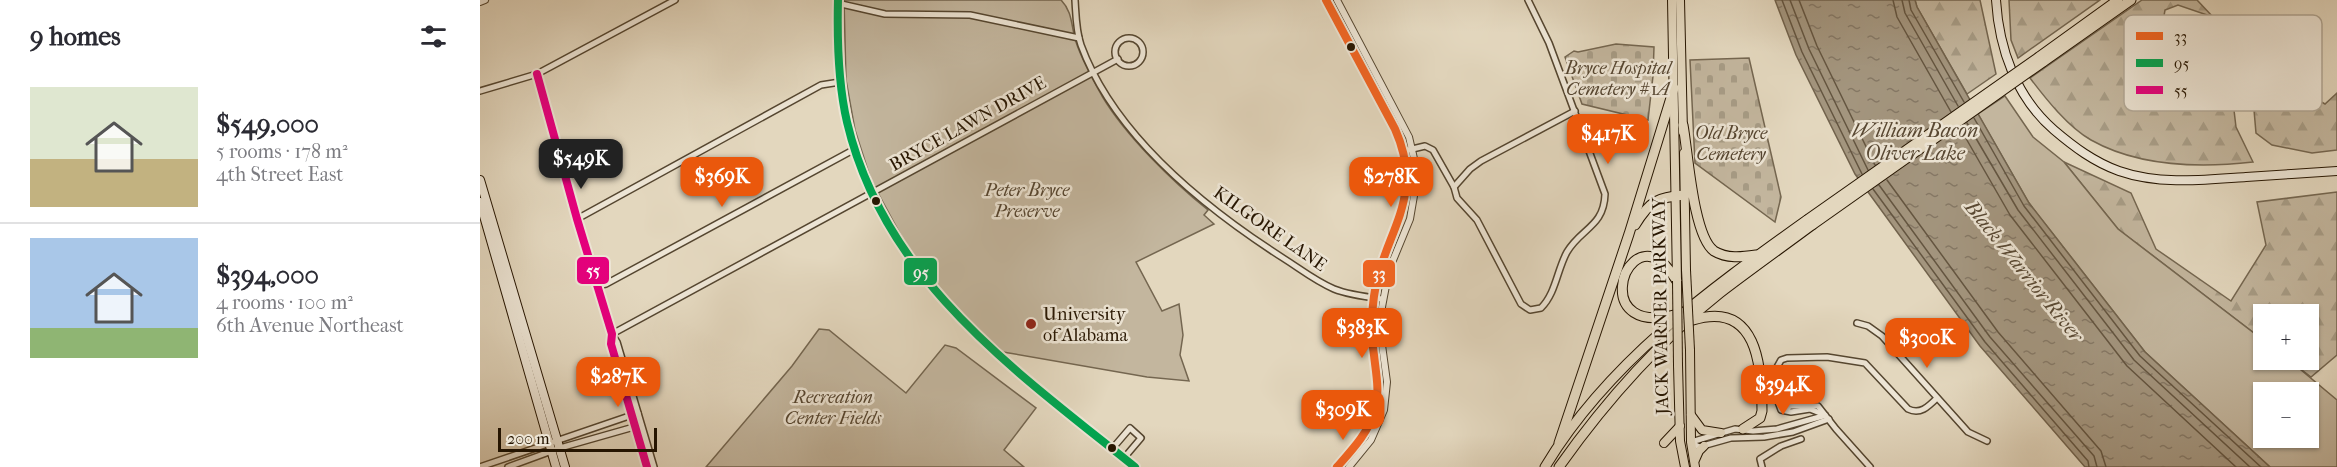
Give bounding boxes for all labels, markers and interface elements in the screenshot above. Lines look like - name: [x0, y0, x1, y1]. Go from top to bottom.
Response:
- legend: [2124, 15, 2322, 111]
- icon: filters: [417, 20, 450, 53]
- text: 9 homes: [30, 21, 121, 52]
- text: 33: [2174, 27, 2187, 46]
- unlabelled marker: [1345, 41, 1357, 53]
- text: 95: [2174, 54, 2189, 73]
- park label: Bryce Hospital Cemetery #1A: [1564, 58, 1674, 100]
- street label: BRYCE LAWN DRIVE: [886, 72, 1050, 176]
- text: 55: [2174, 81, 2188, 100]
- text: $549,000: [216, 109, 319, 140]
- icon: home: [78, 111, 150, 183]
- pin: $417K: [1566, 114, 1650, 165]
- water label: William Bacon Oliver Lake: [1852, 119, 1978, 165]
- text: $417K: [1581, 122, 1635, 145]
- park label: Old Bryce Cemetery: [1695, 123, 1768, 165]
- pin: $549K: [539, 139, 623, 190]
- text: 5 rooms · 178 m²: [216, 140, 348, 163]
- text: $549K: [553, 147, 609, 170]
- pin: $369K: [680, 157, 764, 208]
- pin: $278K: [1349, 157, 1433, 208]
- text: 4th Street East: [216, 163, 344, 186]
- text: $369K: [694, 165, 750, 188]
- text: $278K: [1363, 165, 1419, 188]
- park label: Peter Bryce Preserve: [983, 180, 1070, 222]
- street label: KILGORE LANE: [1209, 182, 1331, 276]
- unlabelled marker: [870, 195, 882, 207]
- water label: Black Warrior River: [1959, 195, 2089, 348]
- street label: JACK WARNER PARKWAY: [1649, 196, 1673, 417]
- line badge: 55: [576, 256, 610, 285]
- line badge: 95: [903, 257, 938, 286]
- line badge: 33: [1362, 259, 1396, 288]
- text: $394,000: [216, 260, 319, 291]
- text: 55: [586, 261, 600, 280]
- icon: home: [78, 262, 150, 334]
- text: 95: [912, 263, 929, 283]
- text: 33: [1372, 264, 1386, 284]
- text: 4 rooms · 100 m²: [216, 291, 353, 314]
- place label: University of Alabama: [1043, 304, 1128, 346]
- map controls: [2253, 304, 2319, 448]
- button: +: [2253, 304, 2319, 370]
- pin: $383K: [1320, 308, 1404, 359]
- text: 6th Avenue Northeast: [216, 314, 404, 337]
- text: $383K: [1336, 316, 1388, 339]
- marker: University of Alabama: [1024, 317, 1038, 331]
- pin: $300K: [1885, 318, 1969, 369]
- text: $300K: [1899, 326, 1955, 349]
- pin: $287K: [576, 357, 660, 408]
- text: $287K: [590, 365, 646, 388]
- pin: $394K: [1741, 365, 1825, 416]
- text: $394K: [1755, 373, 1811, 396]
- button: −: [2253, 382, 2319, 448]
- park label: Recreation Center Fields: [785, 387, 882, 429]
- pin: $309K: [1301, 390, 1385, 441]
- text: $309K: [1315, 398, 1371, 421]
- scale bar: [498, 425, 657, 452]
- text: 200 m: [507, 429, 550, 448]
- unlabelled marker: [1106, 442, 1118, 454]

